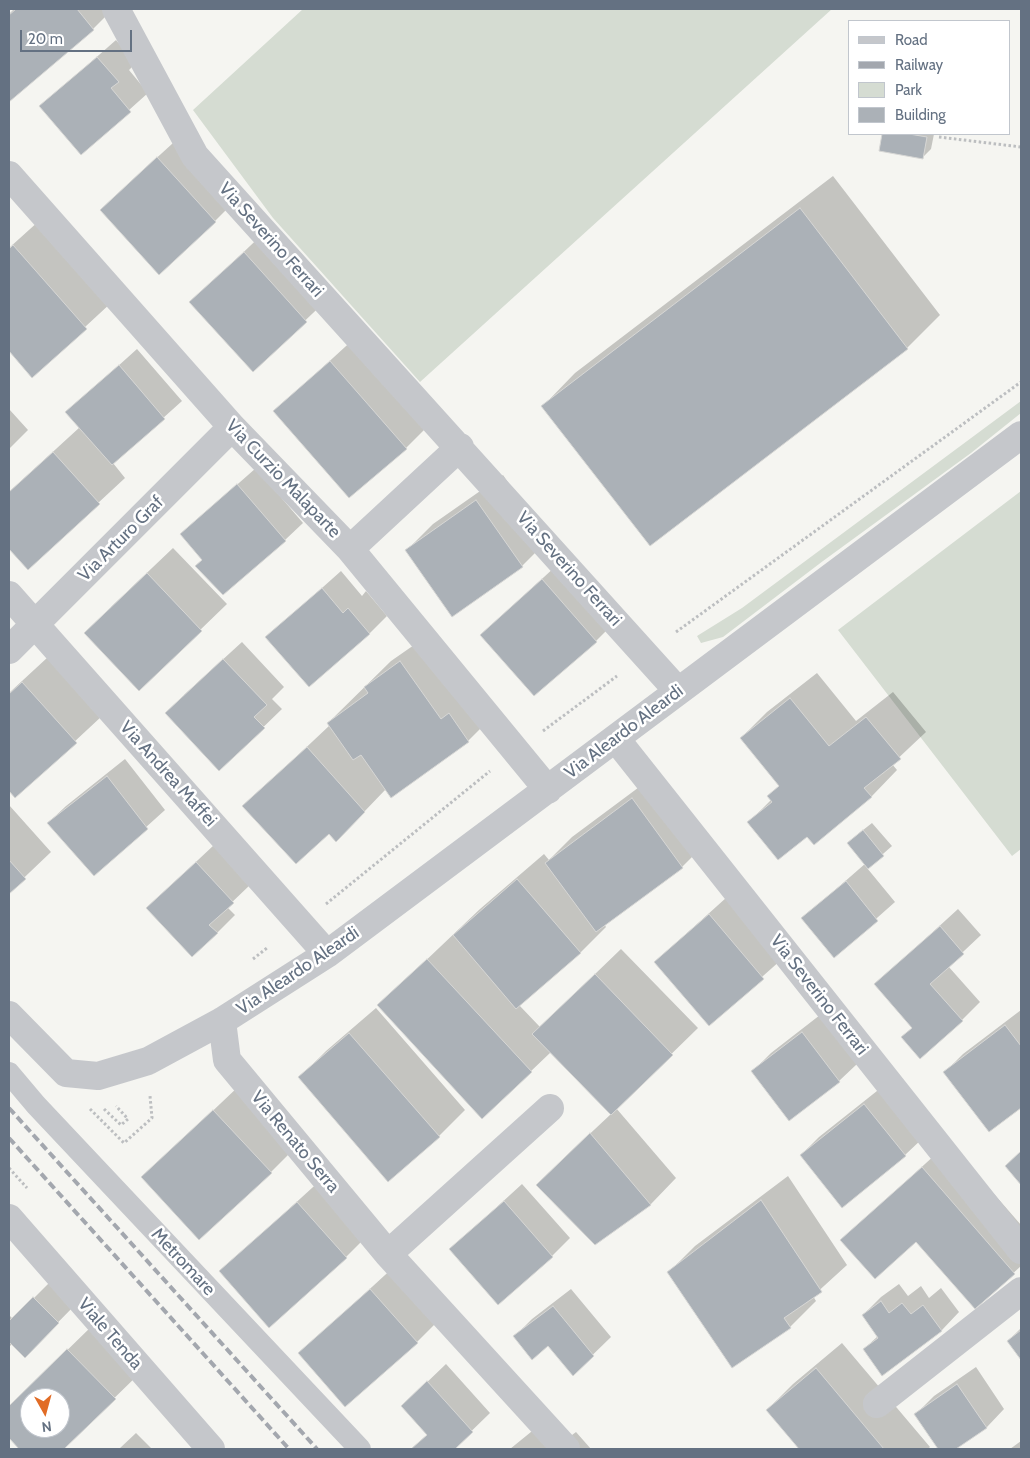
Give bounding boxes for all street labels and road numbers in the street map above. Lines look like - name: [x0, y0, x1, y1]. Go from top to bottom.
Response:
- street label: Via Severino Ferrari: [214, 178, 328, 302]
- street label: Via Curzio Malaparte: [221, 415, 345, 543]
- street label: Via Arturo Graf: [74, 492, 168, 586]
- street label: Via Severino Ferrari: [512, 507, 626, 631]
- street label: Via Aleardo Aleardi: [560, 680, 688, 784]
- street label: Via Andrea Maffei: [115, 717, 221, 831]
- street label: Via Aleardo Aleardi: [233, 922, 363, 1020]
- street label: Via Severino Ferrari: [765, 931, 873, 1059]
- street label: Via Renato Serra: [246, 1087, 344, 1197]
- street label: Metromare: [146, 1224, 220, 1300]
- street label: Viale Tenda: [73, 1294, 147, 1374]

